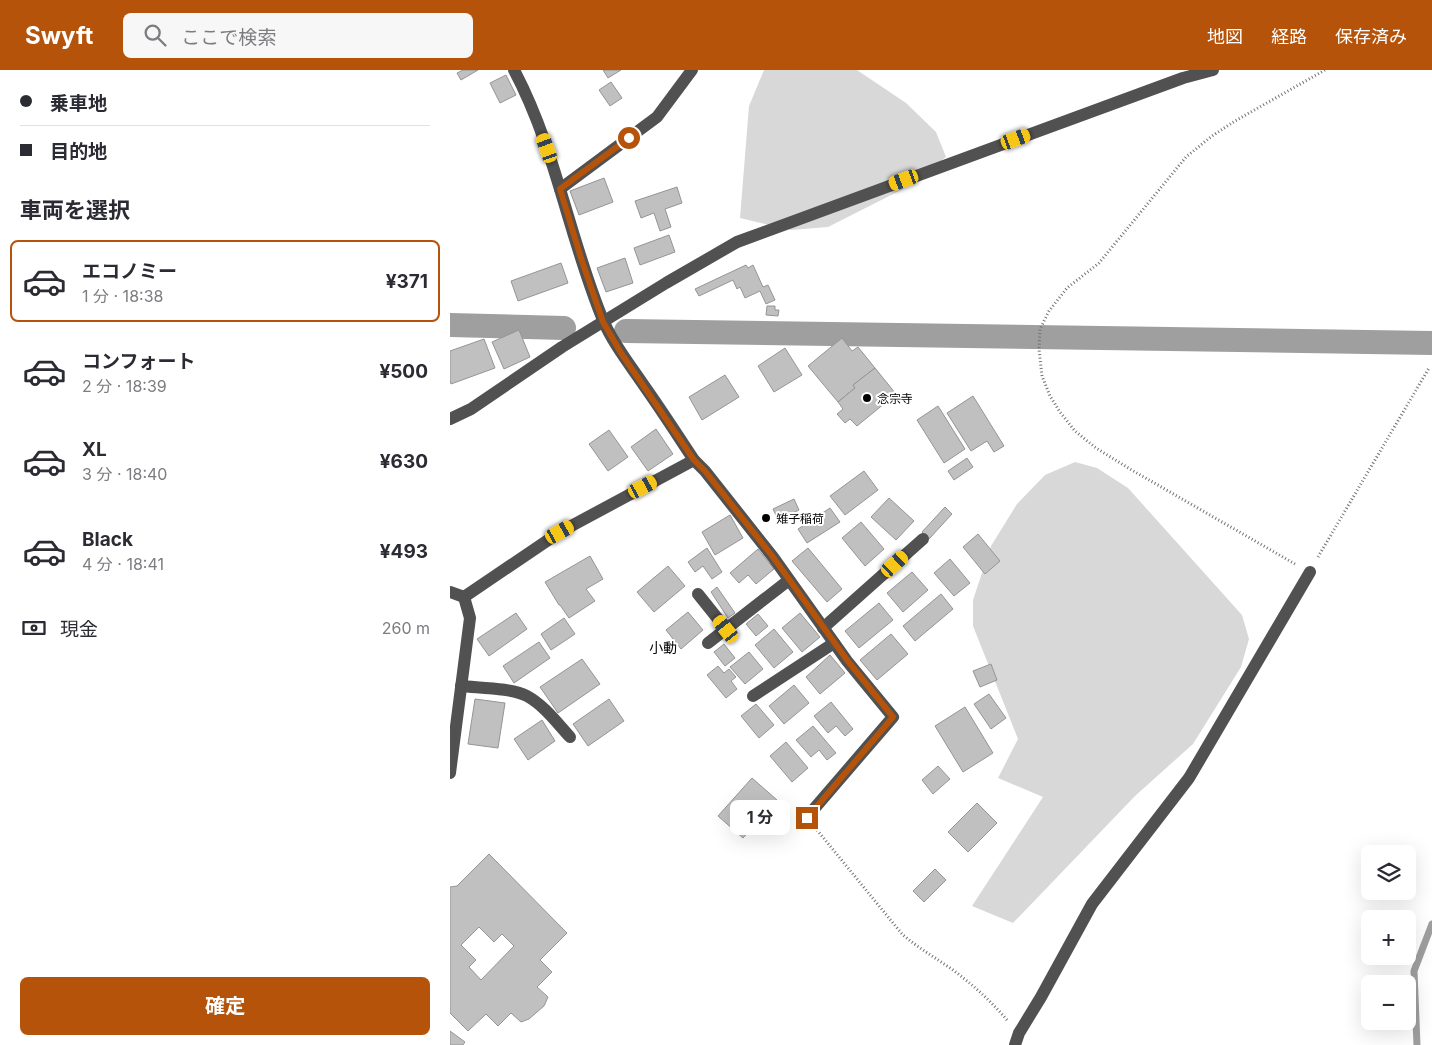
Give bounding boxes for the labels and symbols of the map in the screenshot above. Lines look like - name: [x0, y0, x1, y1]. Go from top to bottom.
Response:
- route start: [618, 127, 640, 149]
- car: [999, 127, 1032, 151]
- car: [534, 131, 559, 165]
- car: [887, 168, 920, 192]
- place label: 念宗寺: [877, 391, 913, 406]
- marker: 念宗寺: [861, 392, 873, 404]
- car: [626, 473, 659, 501]
- place label: 雉子稲荷: [776, 511, 824, 526]
- marker: 雉子稲荷: [760, 512, 772, 524]
- car: [543, 518, 576, 546]
- car: [878, 548, 911, 580]
- car: [710, 613, 741, 645]
- district label: 小動: [649, 639, 677, 656]
- callout: 1 分: [730, 800, 790, 836]
- route end: [796, 807, 818, 829]

